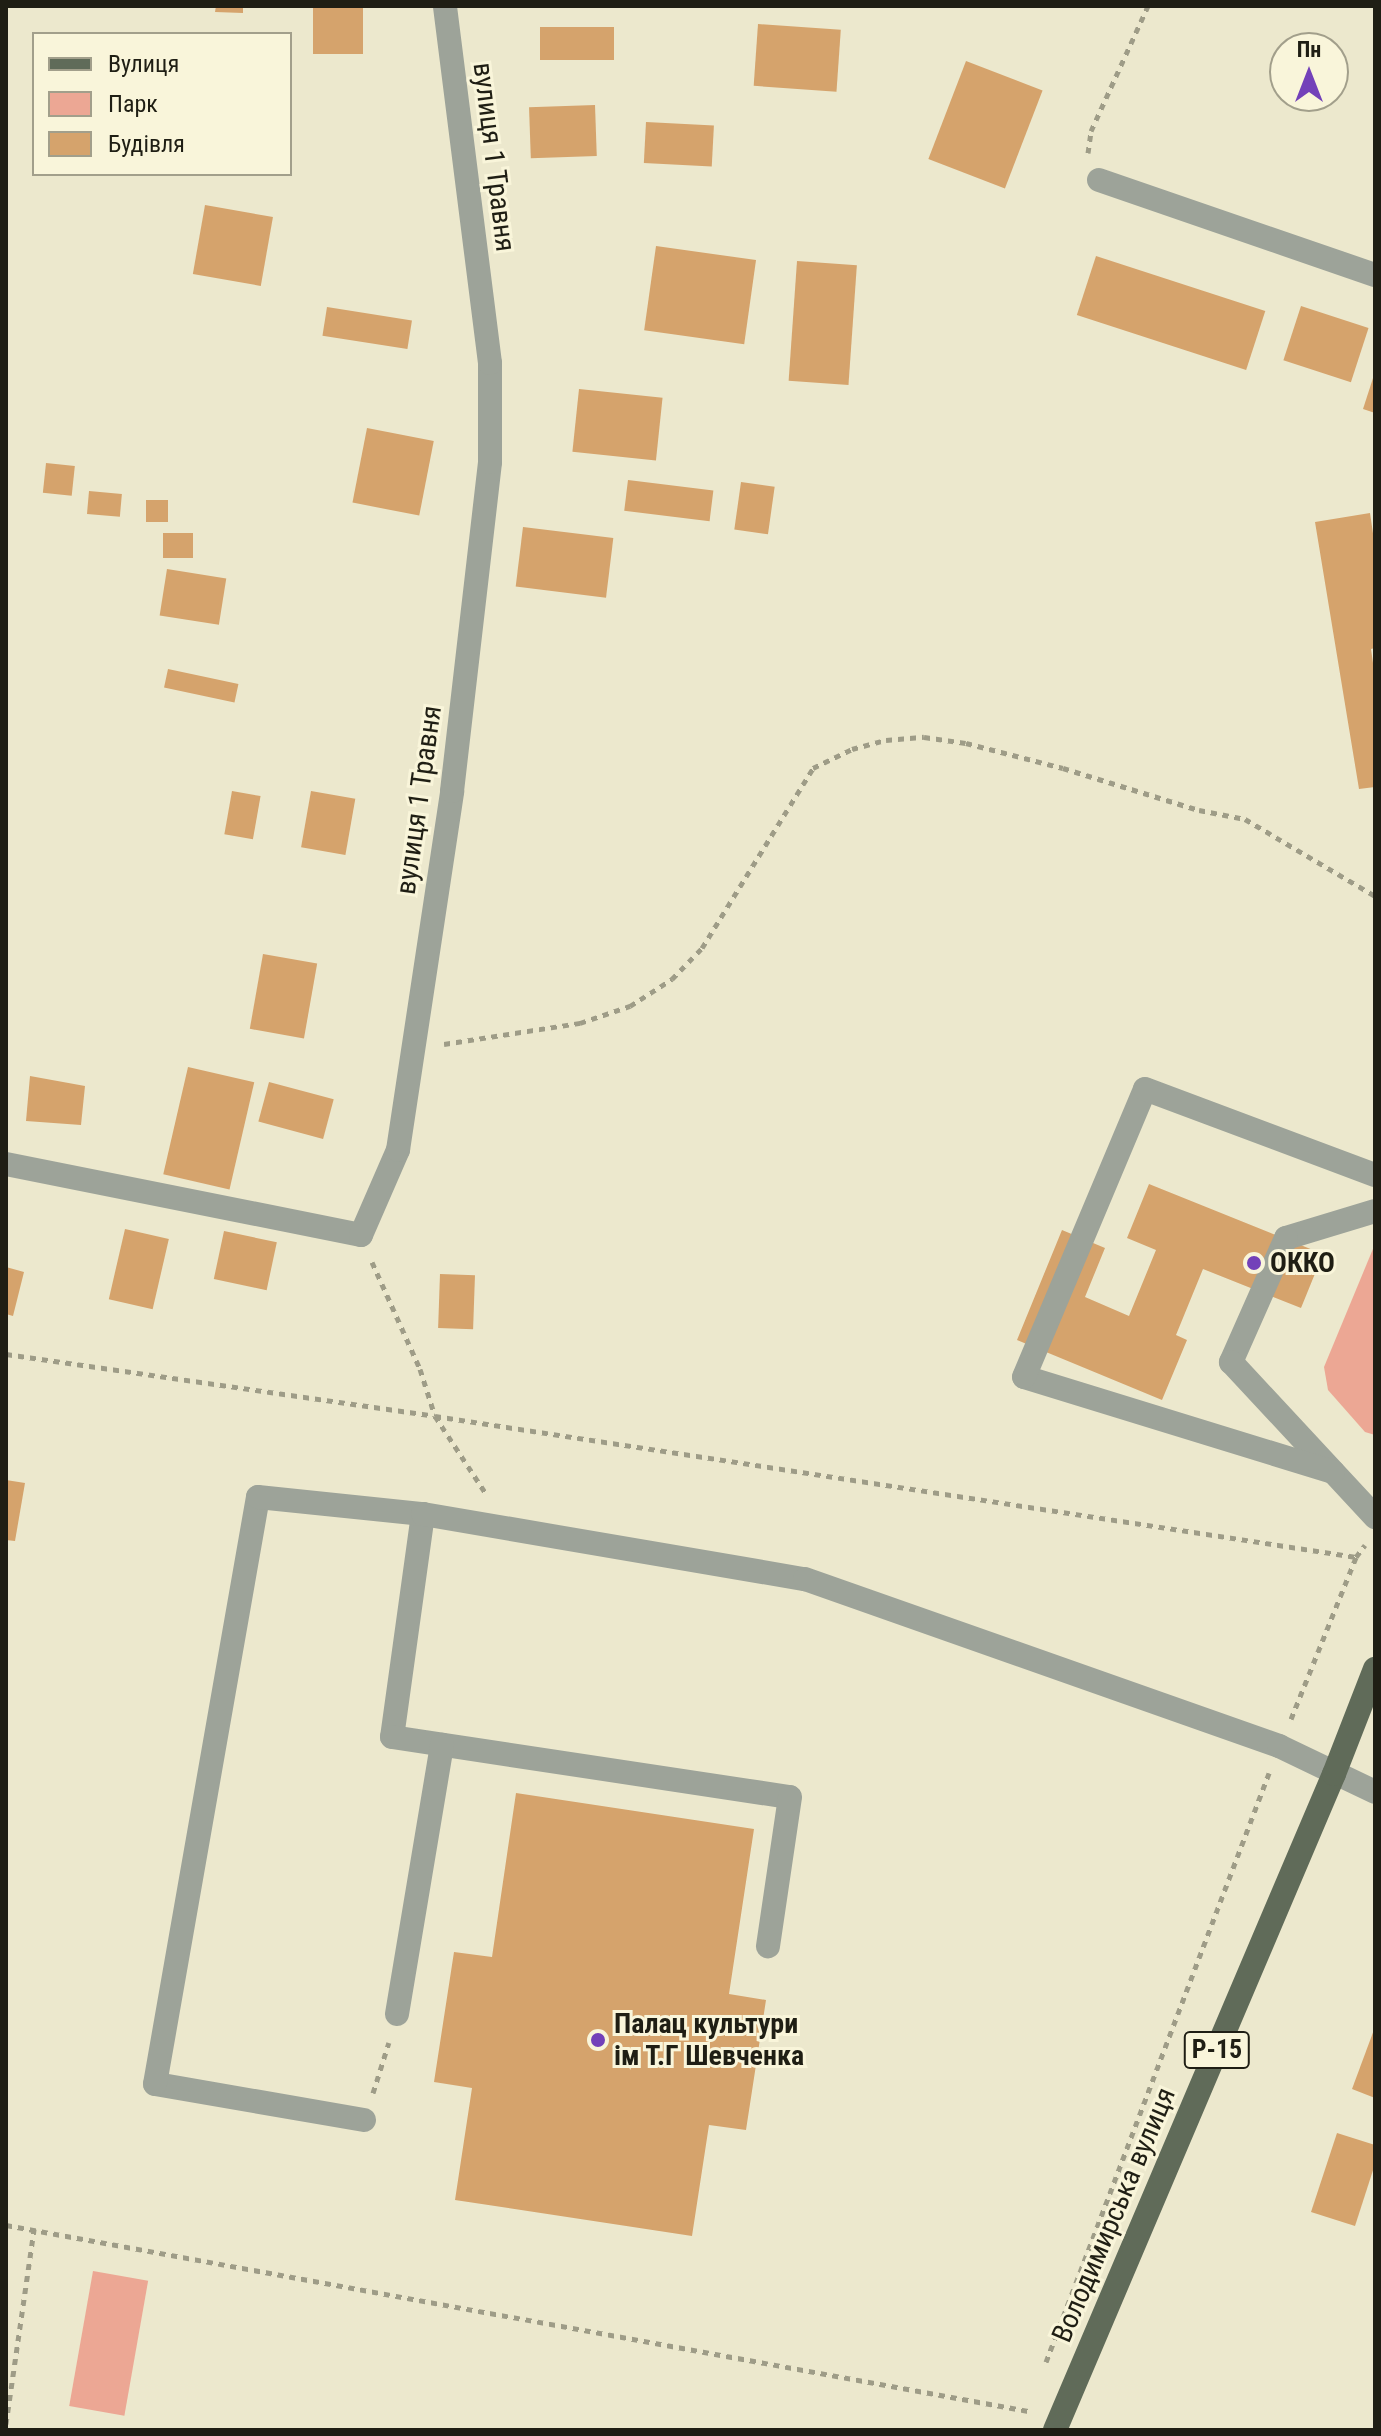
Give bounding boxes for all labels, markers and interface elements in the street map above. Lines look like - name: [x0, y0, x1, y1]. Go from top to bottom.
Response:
- legend: [32, 32, 292, 176]
- north arrow: [1269, 32, 1349, 112]
- text: Пн: [1297, 37, 1321, 62]
- text: Вулиця: [108, 50, 179, 78]
- street label: вулиця 1 Травня: [466, 60, 522, 254]
- text: Парк: [108, 90, 158, 118]
- text: Будівля: [108, 130, 185, 158]
- street label: вулиця 1 Травня: [389, 703, 449, 897]
- place label: ОККО: [1270, 1246, 1335, 1280]
- marker: ОККО: [1245, 1254, 1263, 1272]
- place label: Палац культури ім Т.Г Шевченка: [614, 2007, 805, 2073]
- road number: Р-15: [1183, 2028, 1251, 2072]
- marker: Палац культури ім Т.Г Шевченка: [589, 2031, 607, 2049]
- street label: Володимирська вулиця: [1045, 2083, 1183, 2347]

